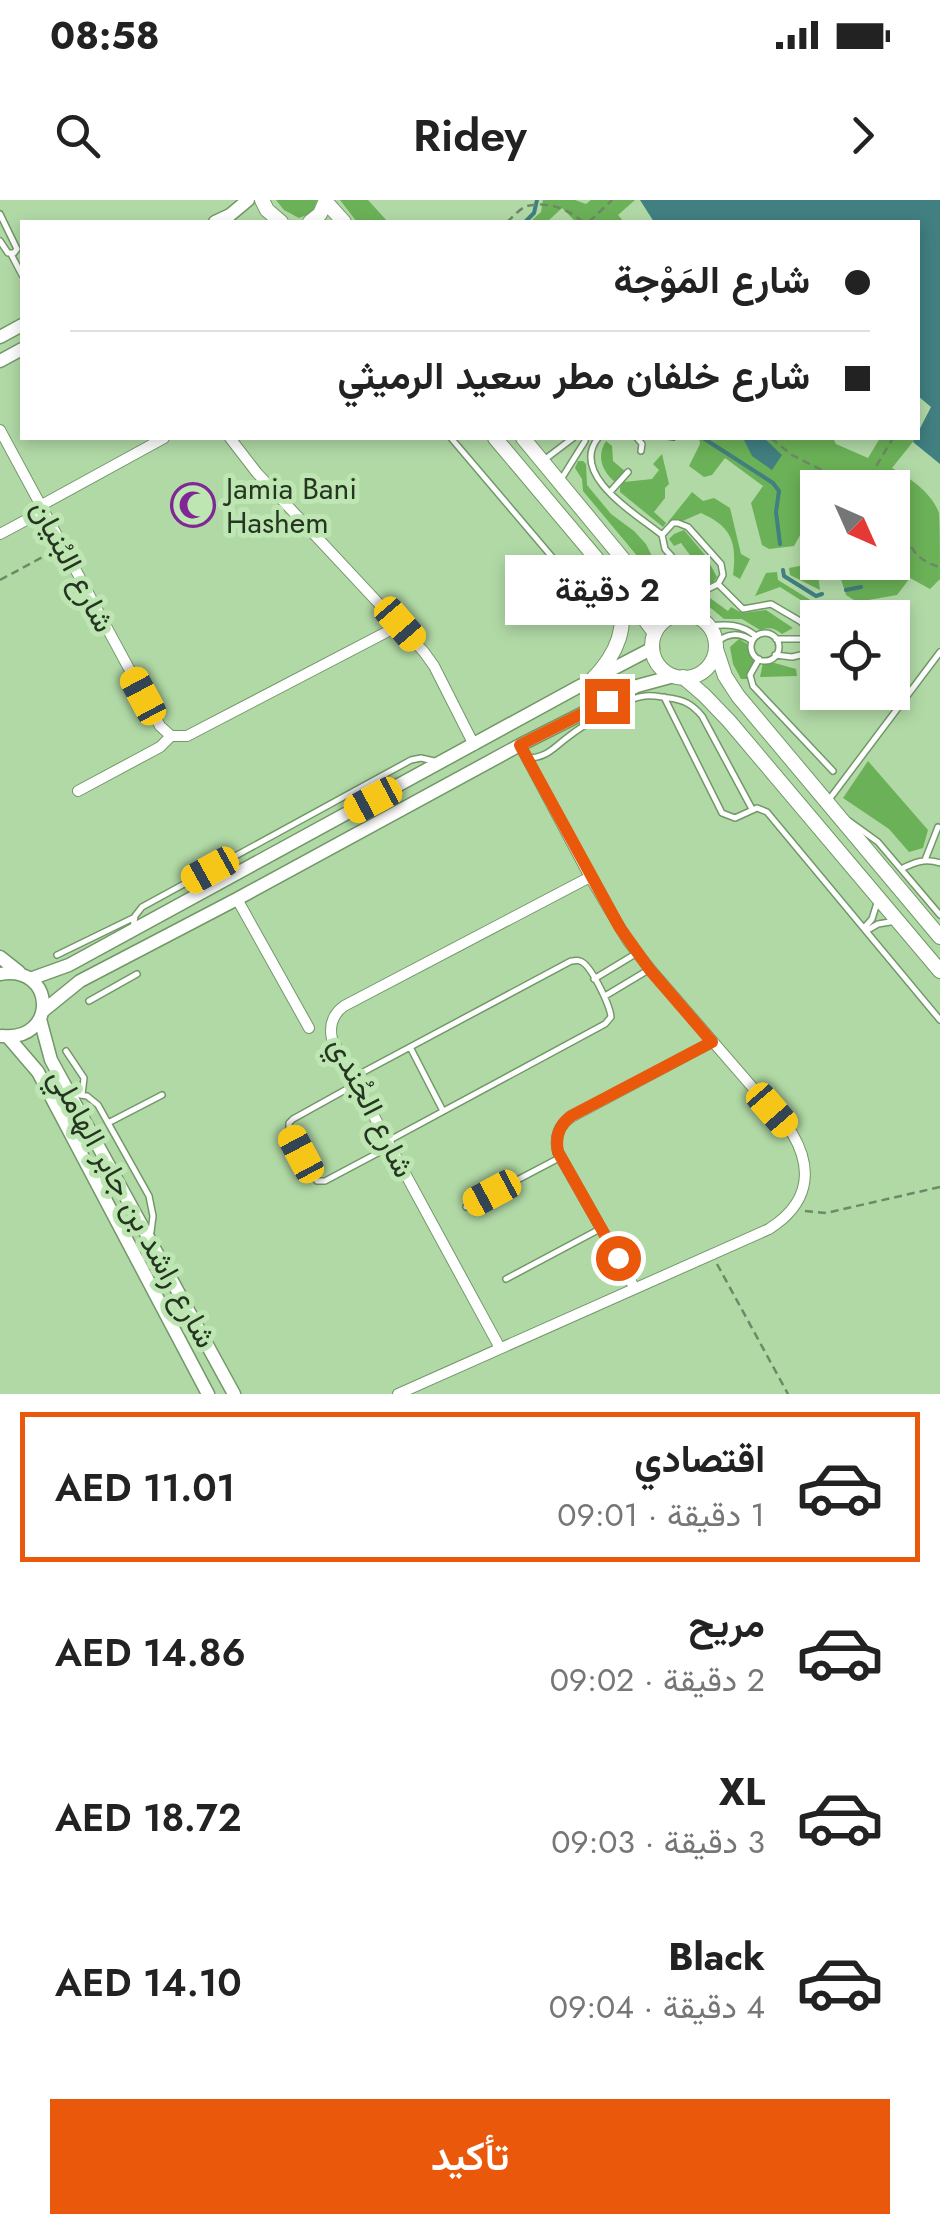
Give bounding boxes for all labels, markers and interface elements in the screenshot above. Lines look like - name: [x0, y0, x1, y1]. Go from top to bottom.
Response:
- text: 08:58: [50, 8, 160, 63]
- text: Ridey: [413, 103, 527, 168]
- icon: search: [50, 108, 105, 163]
- icon: forward: [835, 108, 890, 163]
- text: شارع المَوْجة: [614, 252, 810, 307]
- text: شارع خلفان مطر سعيد الرميثي: [338, 348, 810, 403]
- place label: Jamia Bani Hashem: [222, 467, 357, 544]
- north arrow: [800, 470, 910, 580]
- map controls: [800, 470, 910, 710]
- mosque icon: Jamia Bani Hashem: [170, 482, 216, 528]
- street label: شارع البُنيان: [20, 492, 126, 640]
- callout: 2 دقيقة: [504, 556, 710, 626]
- text: 2 دقيقة: [555, 567, 660, 613]
- car: [369, 592, 431, 656]
- button: locate: [800, 600, 910, 710]
- car: [116, 662, 170, 730]
- route end: [585, 679, 630, 724]
- car: [339, 773, 407, 827]
- car: [176, 842, 244, 898]
- street label: شارع الجُندي: [316, 1029, 426, 1186]
- street label: شارع راشد بن جابر الهاملي: [36, 1061, 228, 1357]
- car: [741, 1078, 803, 1142]
- car: [274, 1120, 328, 1188]
- car: [458, 1166, 526, 1220]
- route start: [596, 1236, 641, 1281]
- text: اقتصادي: [634, 1431, 765, 1486]
- icon: car: [795, 1442, 885, 1532]
- text: AED 11.01: [55, 1460, 235, 1515]
- text: 1 دقيقة · 09:01: [557, 1492, 765, 1538]
- text: مريح: [689, 1596, 765, 1651]
- icon: car: [795, 1607, 885, 1697]
- text: AED 14.86: [55, 1625, 246, 1680]
- text: 2 دقيقة · 09:02: [550, 1657, 765, 1703]
- text: XL: [719, 1764, 765, 1819]
- icon: car: [795, 1772, 885, 1862]
- text: AED 18.72: [55, 1790, 242, 1845]
- text: 3 دقيقة · 09:03: [551, 1819, 765, 1865]
- text: Black: [668, 1929, 765, 1984]
- icon: car: [795, 1937, 885, 2027]
- text: AED 14.10: [55, 1955, 242, 2010]
- text: 4 دقيقة · 09:04: [549, 1984, 765, 2030]
- button: تأكيد: [50, 2099, 890, 2214]

